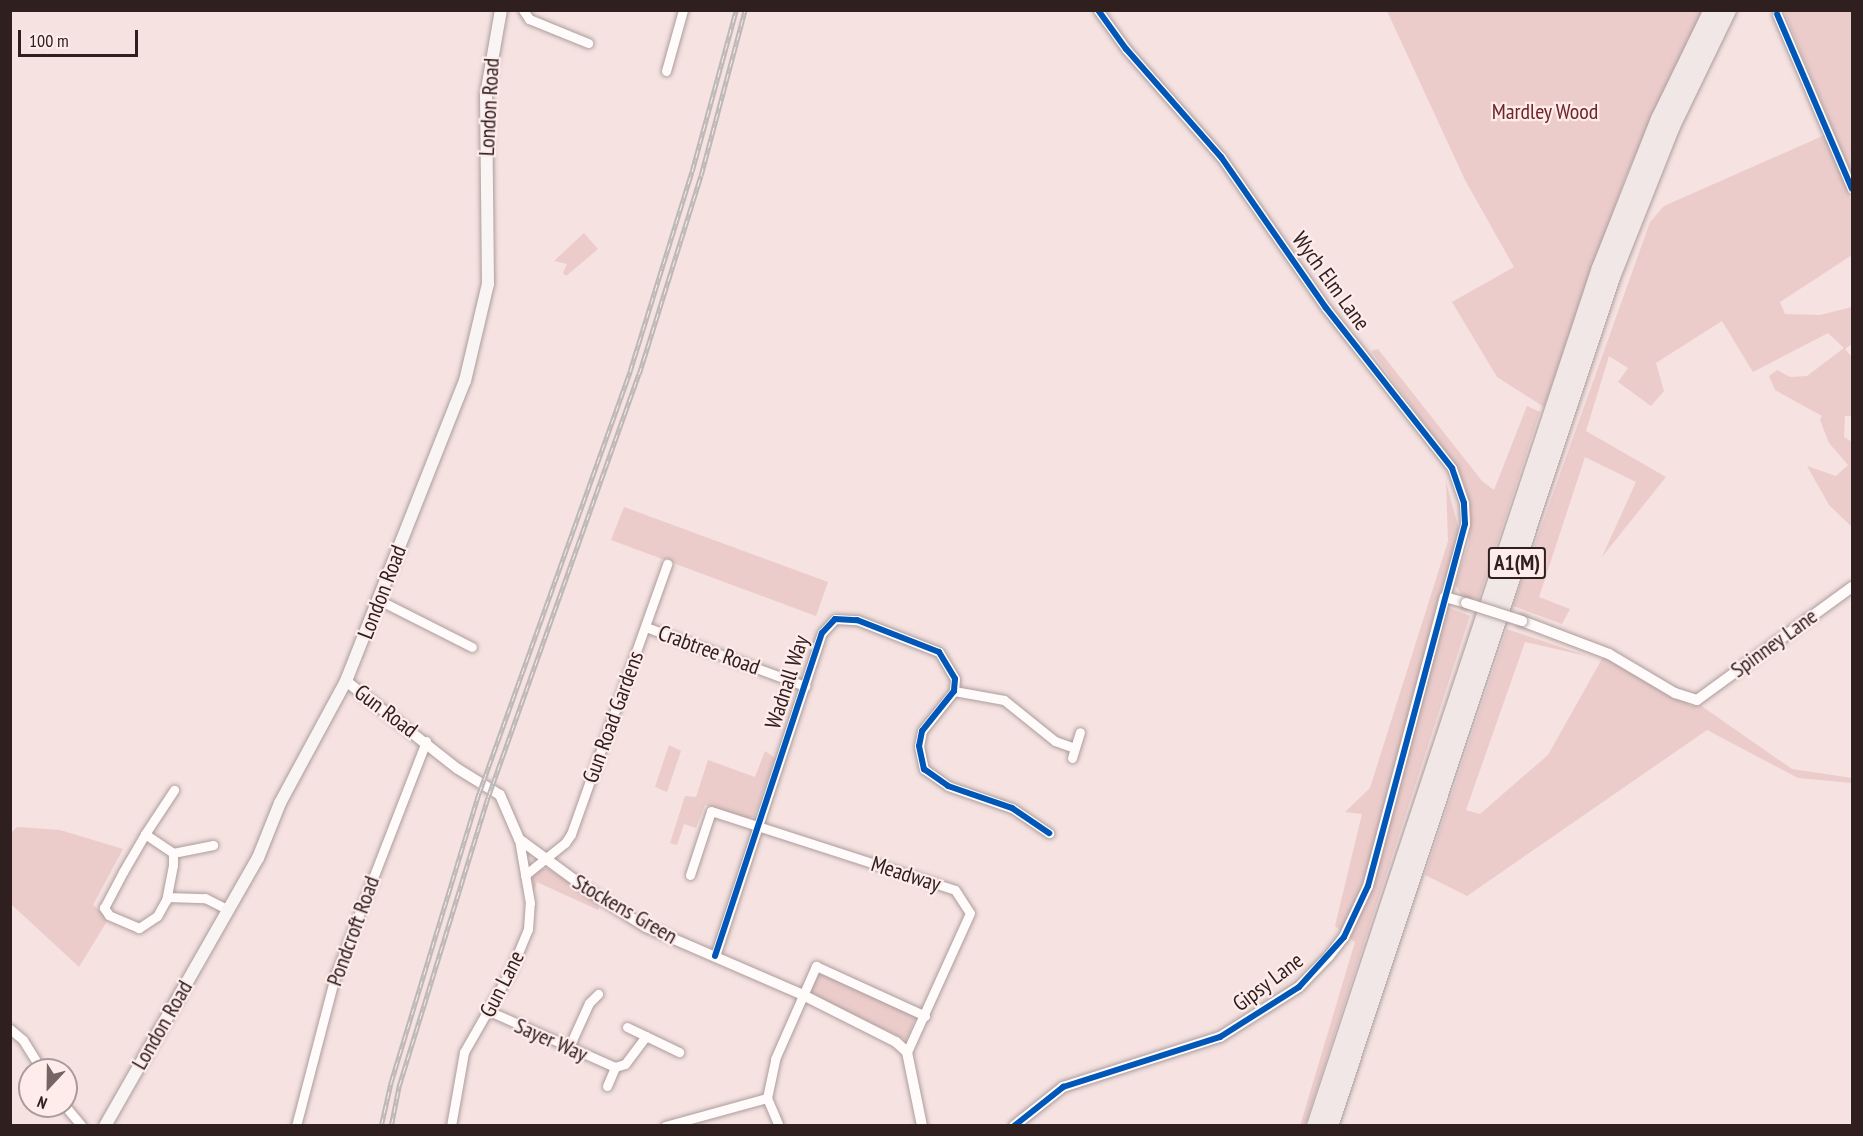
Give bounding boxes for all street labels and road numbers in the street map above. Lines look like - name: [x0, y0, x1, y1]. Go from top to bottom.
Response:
- street label: London Road: [473, 57, 505, 157]
- street label: Wych Elm Lane: [1287, 227, 1375, 335]
- street label: London Road: [352, 541, 412, 643]
- road number: A1(M): [1487, 545, 1547, 581]
- street label: Spinney Lane: [1725, 603, 1823, 683]
- street label: Crabtree Road: [654, 619, 764, 681]
- street label: Wadnall Way: [759, 632, 815, 732]
- street label: Gun Road Gardens: [577, 648, 649, 786]
- street label: Gun Road: [349, 679, 423, 743]
- street label: Meadway: [868, 850, 944, 898]
- street label: Stockens Green: [568, 868, 682, 950]
- street label: Pondcroft Road: [321, 873, 385, 989]
- street label: Gun Lane: [474, 946, 530, 1022]
- street label: Gipsy Lane: [1227, 947, 1309, 1017]
- street label: London Road: [126, 976, 198, 1074]
- street label: Sayer Way: [510, 1012, 592, 1068]

